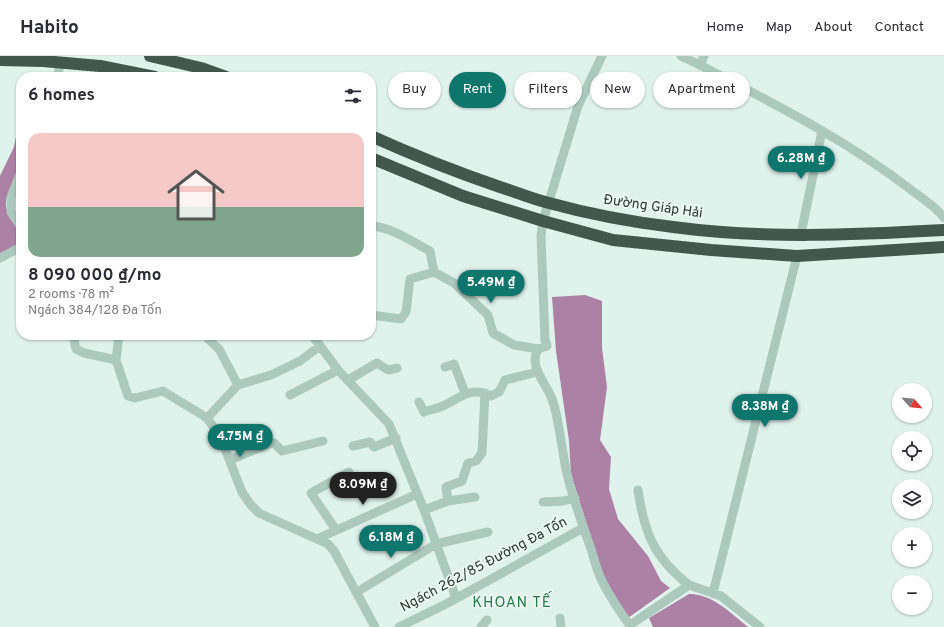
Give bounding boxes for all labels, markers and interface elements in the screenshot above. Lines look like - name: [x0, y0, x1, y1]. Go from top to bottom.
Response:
- text: Habito: [20, 16, 79, 40]
- text: Home: [707, 19, 744, 36]
- text: Map: [766, 19, 792, 36]
- text: About: [814, 19, 853, 36]
- text: Contact: [875, 19, 924, 36]
- chip: Buy: [388, 72, 441, 108]
- chip: Rent: [449, 72, 506, 108]
- chip: Filters: [514, 72, 582, 108]
- chip: New: [590, 72, 645, 108]
- chip: Apartment: [653, 72, 750, 108]
- text: 6 homes: [28, 85, 95, 107]
- icon: filters: [342, 85, 364, 107]
- pin: 6.28M ₫: [764, 146, 838, 180]
- text: 6.28M ₫: [777, 151, 825, 167]
- icon: home: [160, 159, 232, 231]
- street label: Đường Giáp Hải: [602, 192, 704, 222]
- text: 8 090 000 ₫/mo: [28, 265, 161, 287]
- pin: 5.49M ₫: [454, 270, 528, 304]
- text: 5.49M ₫: [467, 275, 515, 291]
- text: 2 rooms · 78 m²: [28, 287, 114, 303]
- text: Ngách 384/128 Đa Tốn: [28, 303, 162, 319]
- north arrow: [892, 383, 932, 423]
- map controls: [892, 383, 932, 615]
- pin: 8.38M ₫: [728, 394, 802, 428]
- text: 8.38M ₫: [741, 399, 789, 415]
- pin: 4.75M ₫: [203, 424, 277, 458]
- text: 4.75M ₫: [217, 429, 263, 445]
- button: locate: [892, 431, 932, 471]
- pin: 8.09M ₫: [326, 472, 400, 506]
- text: 8.09M ₫: [339, 477, 387, 493]
- button: layers: [892, 479, 932, 519]
- street label: Ngách 262/85 Đường Đa Tốn: [398, 514, 570, 616]
- pin: 6.18M ₫: [354, 525, 428, 559]
- button: +: [892, 527, 932, 567]
- text: 6.18M ₫: [368, 530, 414, 546]
- button: −: [892, 575, 932, 615]
- district label: KHOAN TẾ: [472, 591, 553, 613]

